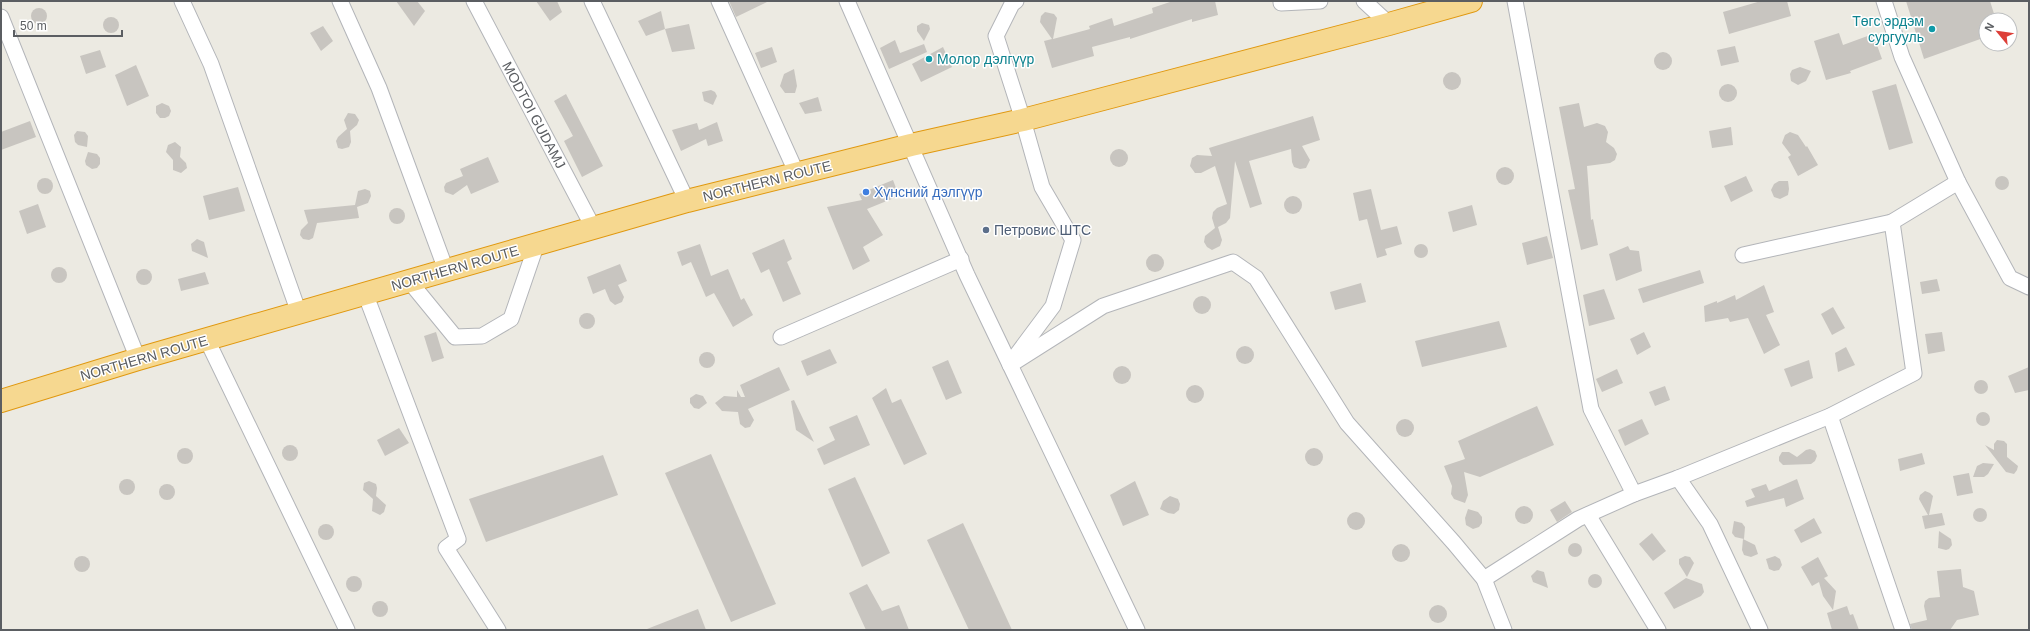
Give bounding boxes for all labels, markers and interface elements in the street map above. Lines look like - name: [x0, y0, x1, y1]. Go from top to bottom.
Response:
- scale bar: [14, 12, 122, 38]
- north arrow: [1978, 12, 2018, 52]
- place label: Төгс эрдэм сургууль: [1852, 13, 1924, 45]
- text: 50 m: [20, 19, 47, 33]
- text: N: [1982, 21, 1996, 34]
- marker: Төгс эрдэм сургууль: [1927, 24, 1937, 34]
- place label: Молор дэлгүүр: [937, 51, 1035, 67]
- marker: Молор дэлгүүр: [924, 54, 934, 64]
- street label: MODTOI GUDAMJ: [499, 59, 569, 171]
- street label: NORTHERN ROUTE: [701, 157, 833, 205]
- place label: Хүнсний дэлгүүр: [874, 184, 983, 200]
- marker: Хүнсний дэлгүүр: [861, 187, 871, 197]
- place label: Петровис ШТС: [994, 222, 1091, 238]
- marker: Петровис ШТС: [981, 225, 991, 235]
- street label: NORTHERN ROUTE: [389, 242, 521, 294]
- street label: NORTHERN ROUTE: [78, 332, 210, 384]

